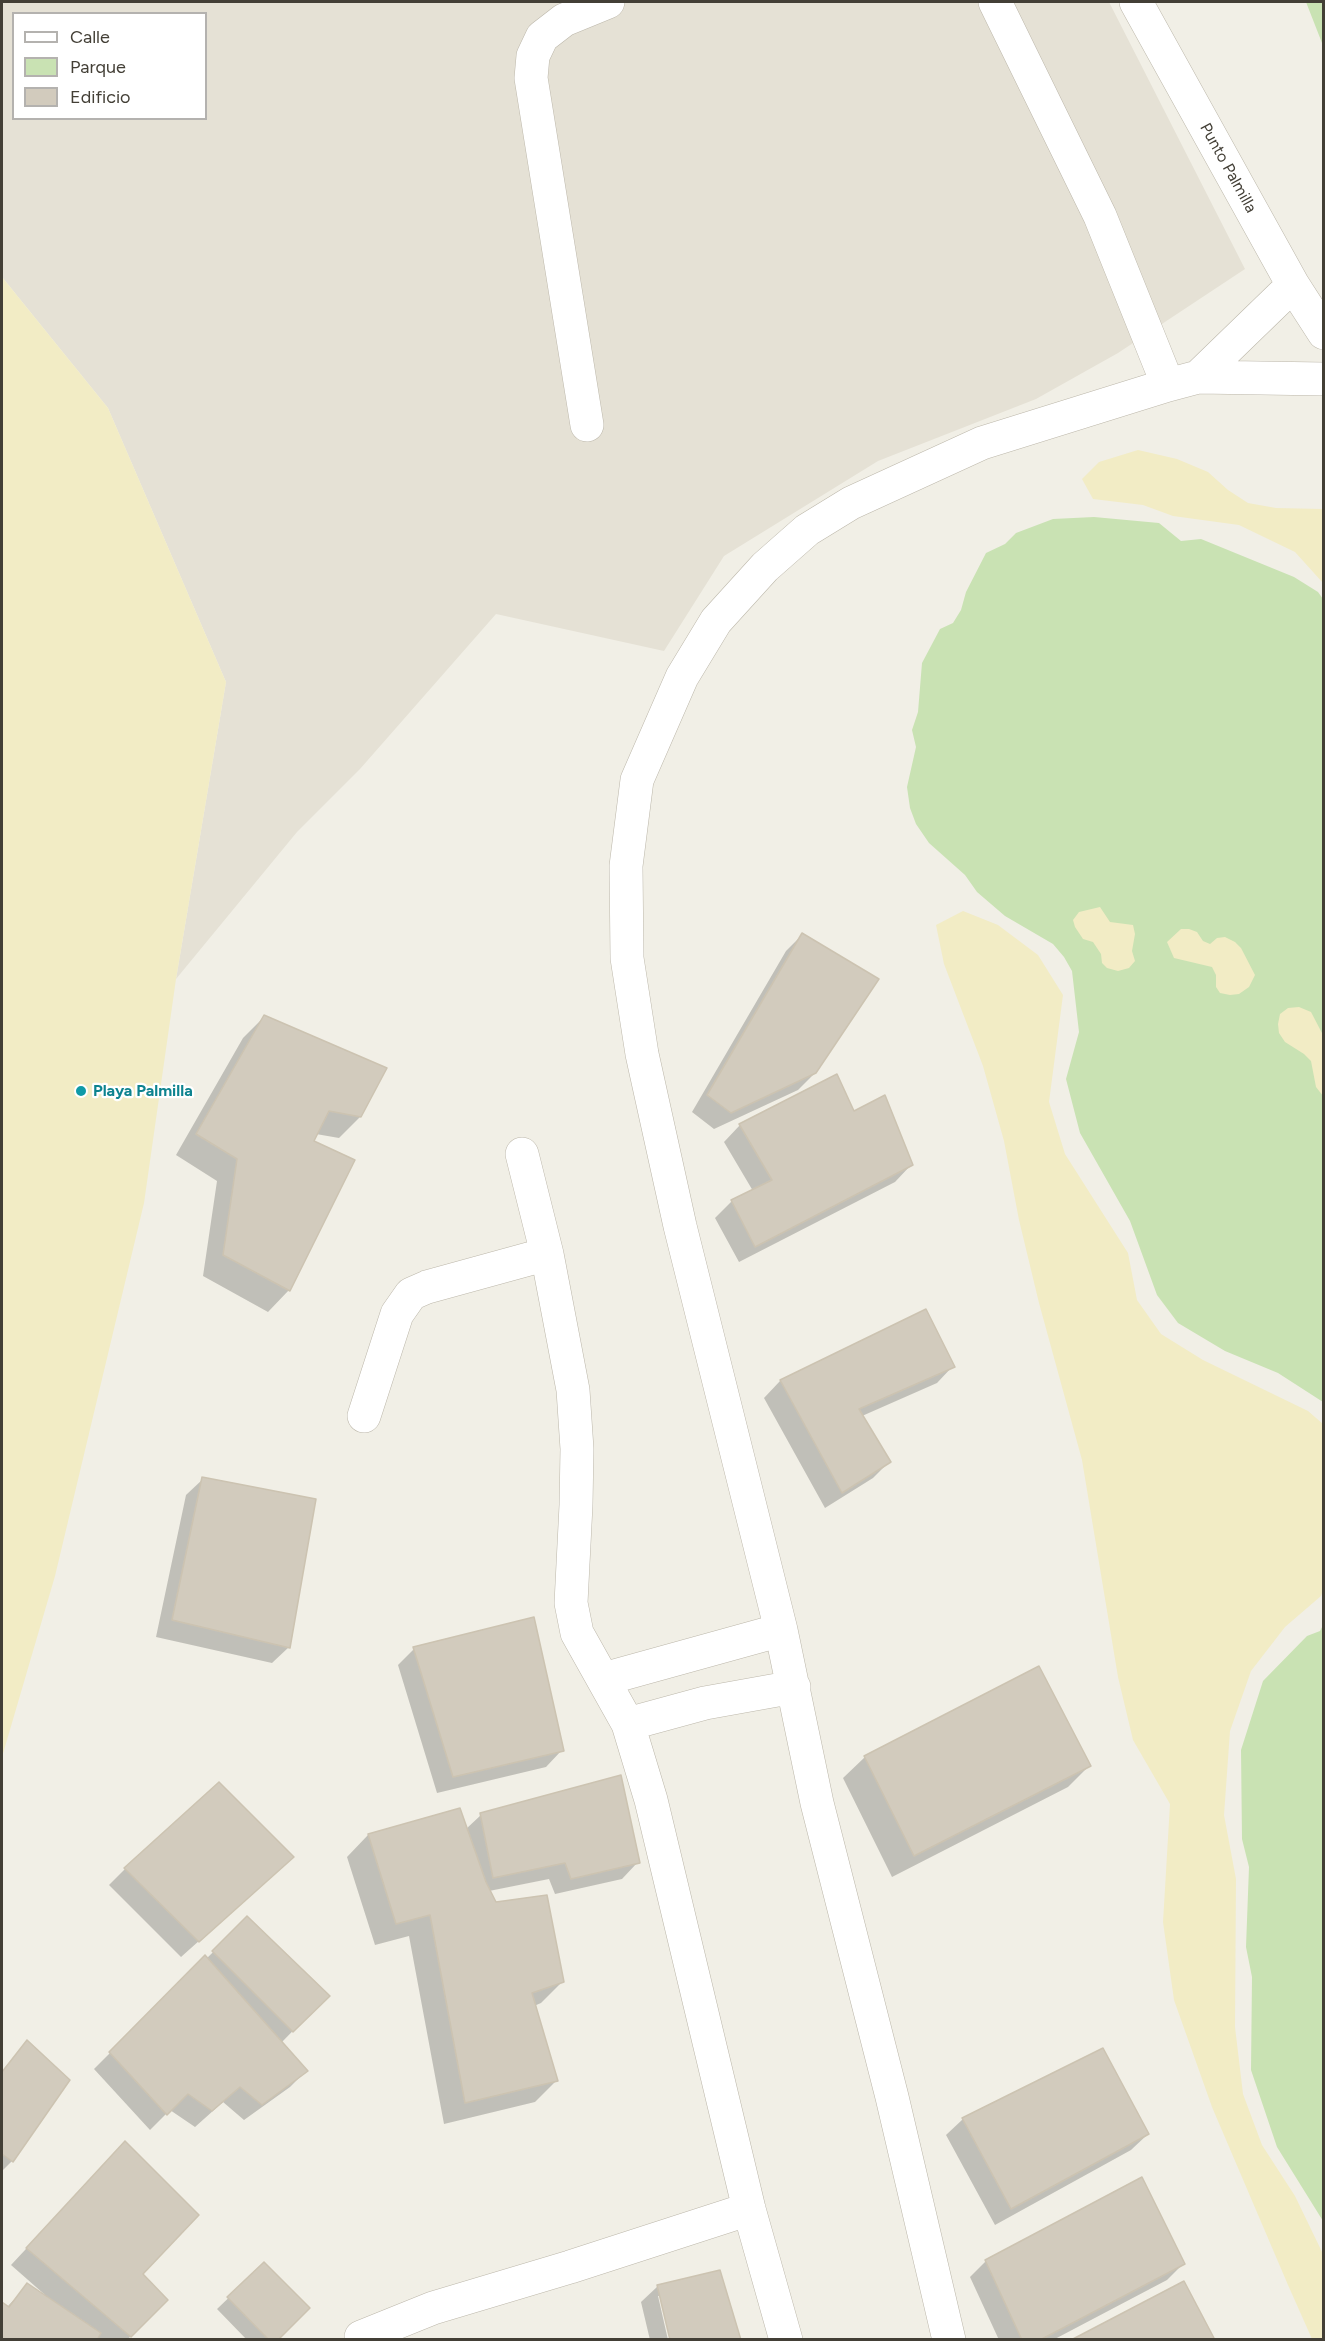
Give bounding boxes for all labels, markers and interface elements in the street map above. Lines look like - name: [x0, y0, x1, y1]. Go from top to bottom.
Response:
- legend: [12, 12, 207, 120]
- text: Calle: [70, 26, 110, 48]
- text: Parque: [70, 56, 126, 78]
- text: Edificio: [70, 86, 131, 108]
- street label: Punto Palmilla: [1195, 120, 1261, 216]
- place label: Playa Palmilla: [93, 1081, 193, 1101]
- marker: Playa Palmilla: [74, 1084, 88, 1098]

